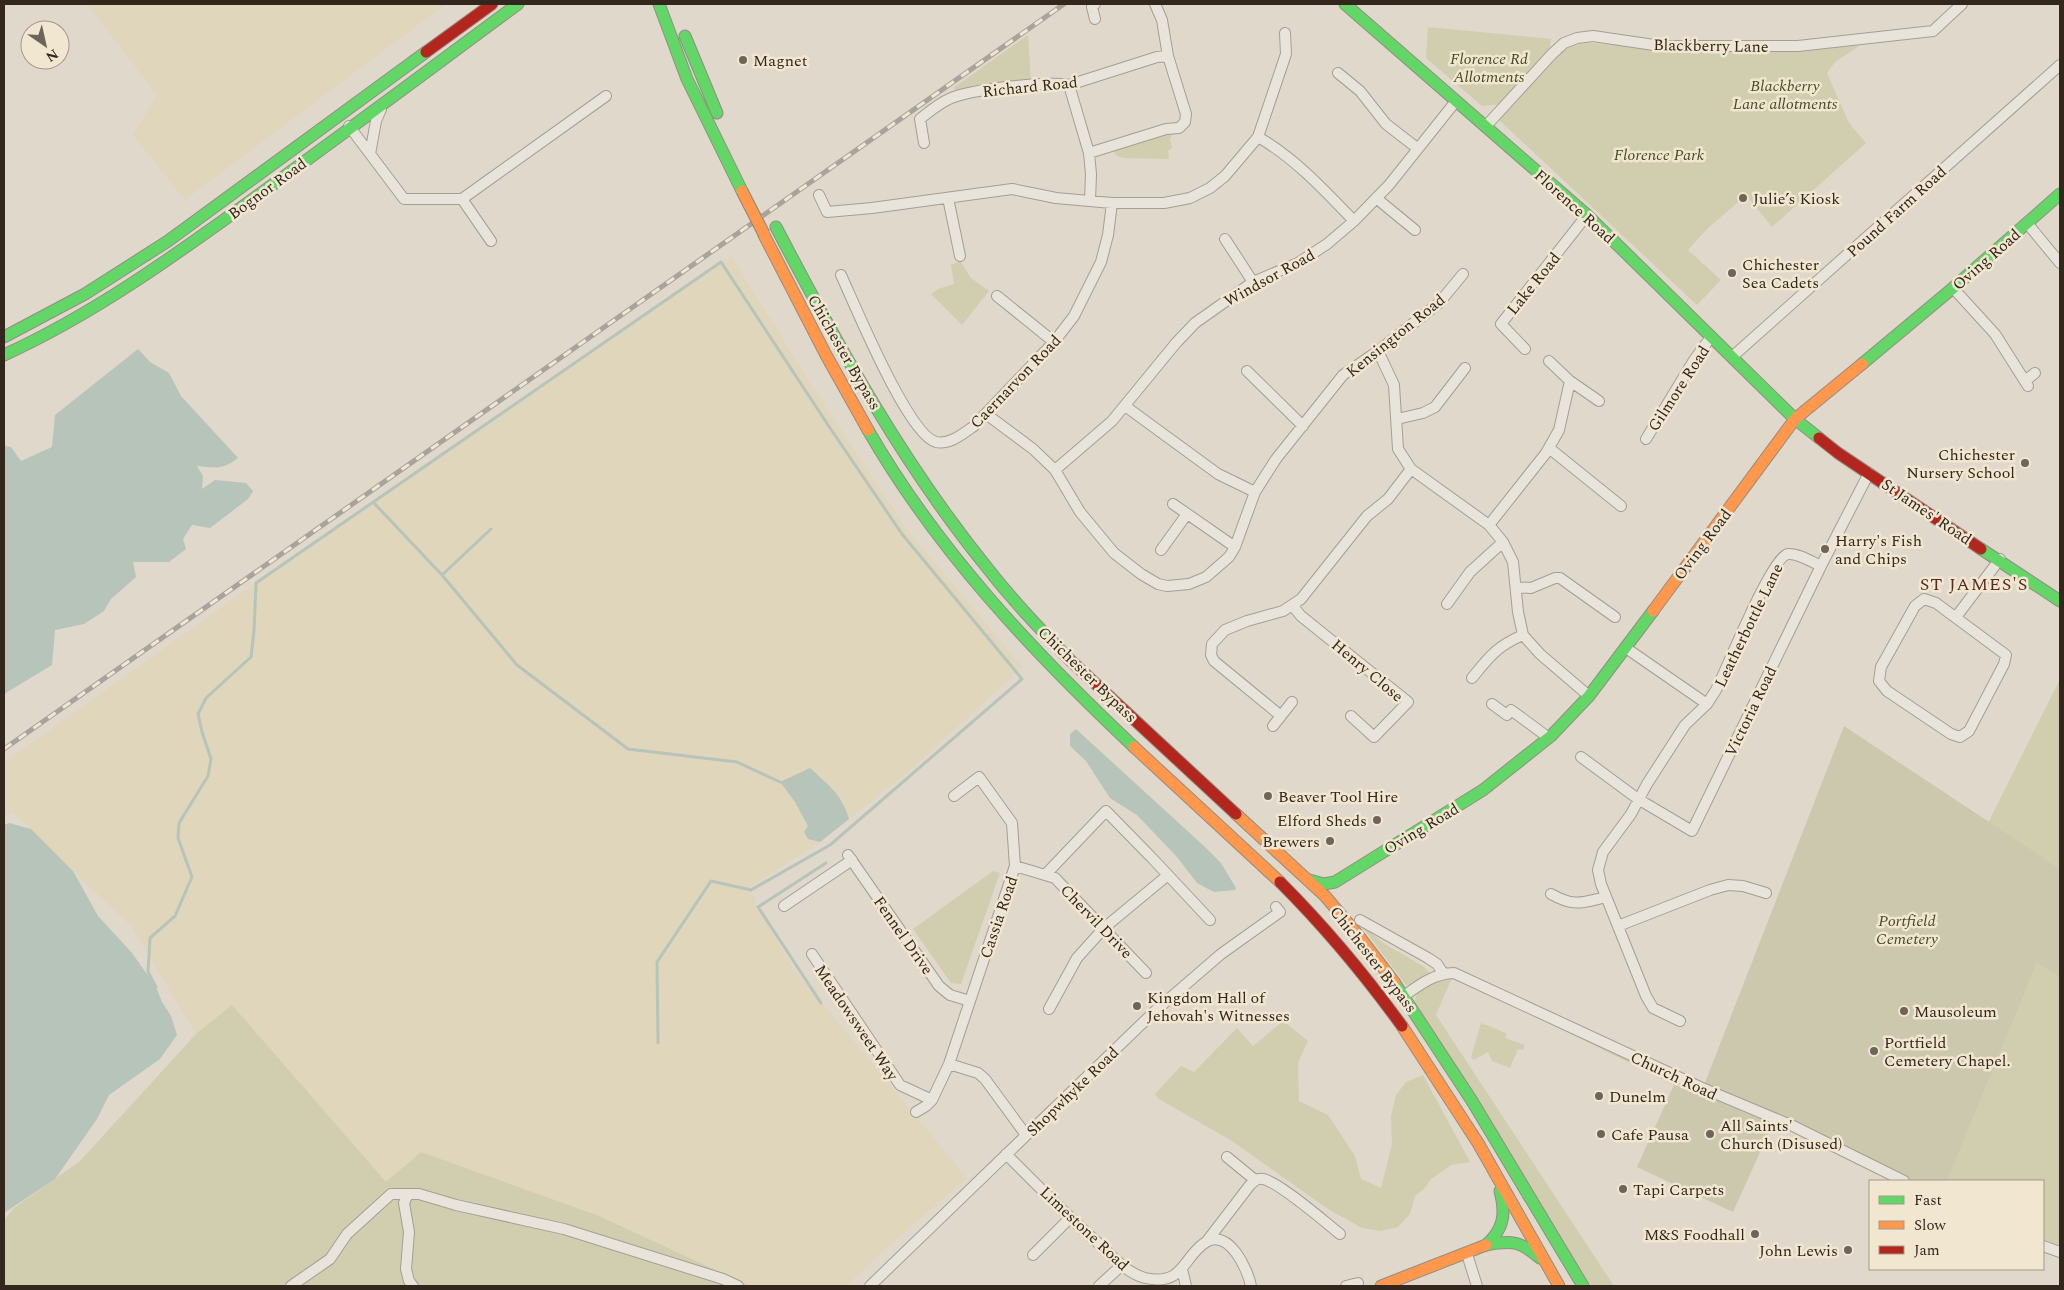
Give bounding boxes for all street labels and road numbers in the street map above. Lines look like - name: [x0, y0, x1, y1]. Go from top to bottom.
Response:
- street label: Blackberry Lane: [1653, 33, 1769, 59]
- street label: Richard Road: [981, 70, 1079, 104]
- street label: Bognor Road: [223, 152, 312, 226]
- street label: Pound Farm Road: [1841, 160, 1952, 263]
- street label: Florence Road: [1528, 164, 1620, 250]
- street label: Oving Road: [1947, 223, 2026, 296]
- street label: Windsor Road: [1220, 243, 1319, 313]
- street label: Lake Road: [1501, 247, 1567, 320]
- street label: Kensington Road: [1341, 288, 1451, 383]
- street label: Chichester Bypass: [801, 290, 887, 415]
- street label: Caernarvon Road: [964, 329, 1067, 434]
- street label: Gilmore Road: [1642, 341, 1716, 436]
- street label: St James' Road: [1876, 473, 1976, 551]
- street label: Oving Road: [1668, 504, 1738, 585]
- street label: Leatherbottle Lane: [1708, 559, 1789, 691]
- street label: Chichester Bypass: [1032, 621, 1142, 728]
- street label: Henry Close: [1326, 633, 1409, 708]
- street label: Victoria Road: [1719, 662, 1783, 761]
- street label: Oving Road: [1379, 797, 1464, 861]
- street label: Cassia Road: [974, 873, 1024, 962]
- street label: Chervil Drive: [1054, 879, 1138, 964]
- street label: Fennel Drive: [867, 891, 939, 980]
- street label: Chichester Bypass: [1324, 901, 1423, 1018]
- street label: Meadowsweet Way: [808, 960, 905, 1087]
- street label: Shopwhyke Road: [1021, 1041, 1125, 1142]
- street label: Church Road: [1626, 1045, 1721, 1107]
- street label: Limestone Road: [1034, 1181, 1135, 1277]

